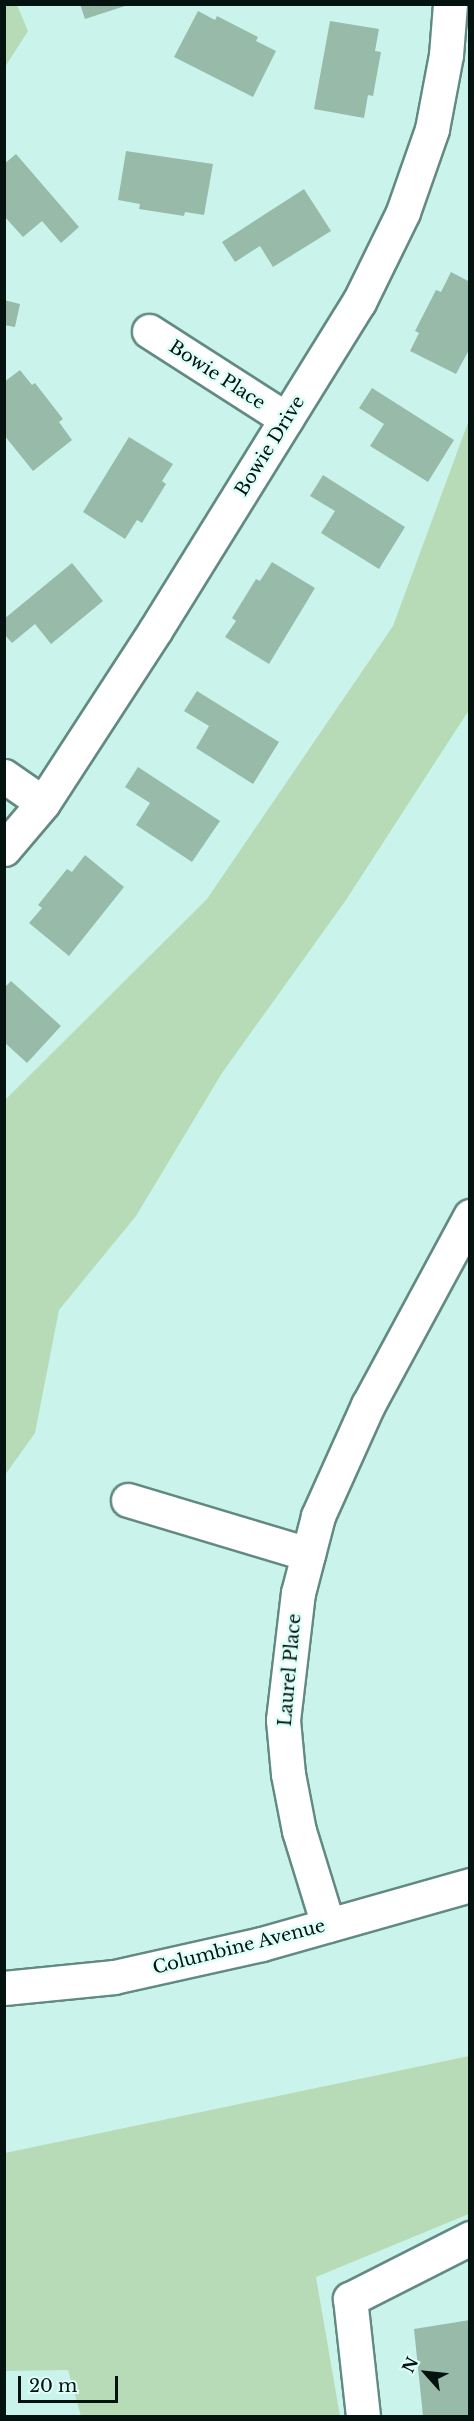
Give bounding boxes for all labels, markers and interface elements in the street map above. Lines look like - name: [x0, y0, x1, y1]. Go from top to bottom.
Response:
- street label: Bowie Place: [165, 336, 269, 414]
- street label: Bowie Drive: [231, 392, 309, 500]
- street label: Laurel Place: [274, 1613, 306, 1727]
- street label: Columbine Avenue: [150, 1915, 328, 1979]
- north arrow: [396, 2343, 456, 2403]
- text: N: [398, 2354, 422, 2376]
- scale bar: [21, 2364, 122, 2402]
- text: 20 m: [29, 2375, 77, 2397]

